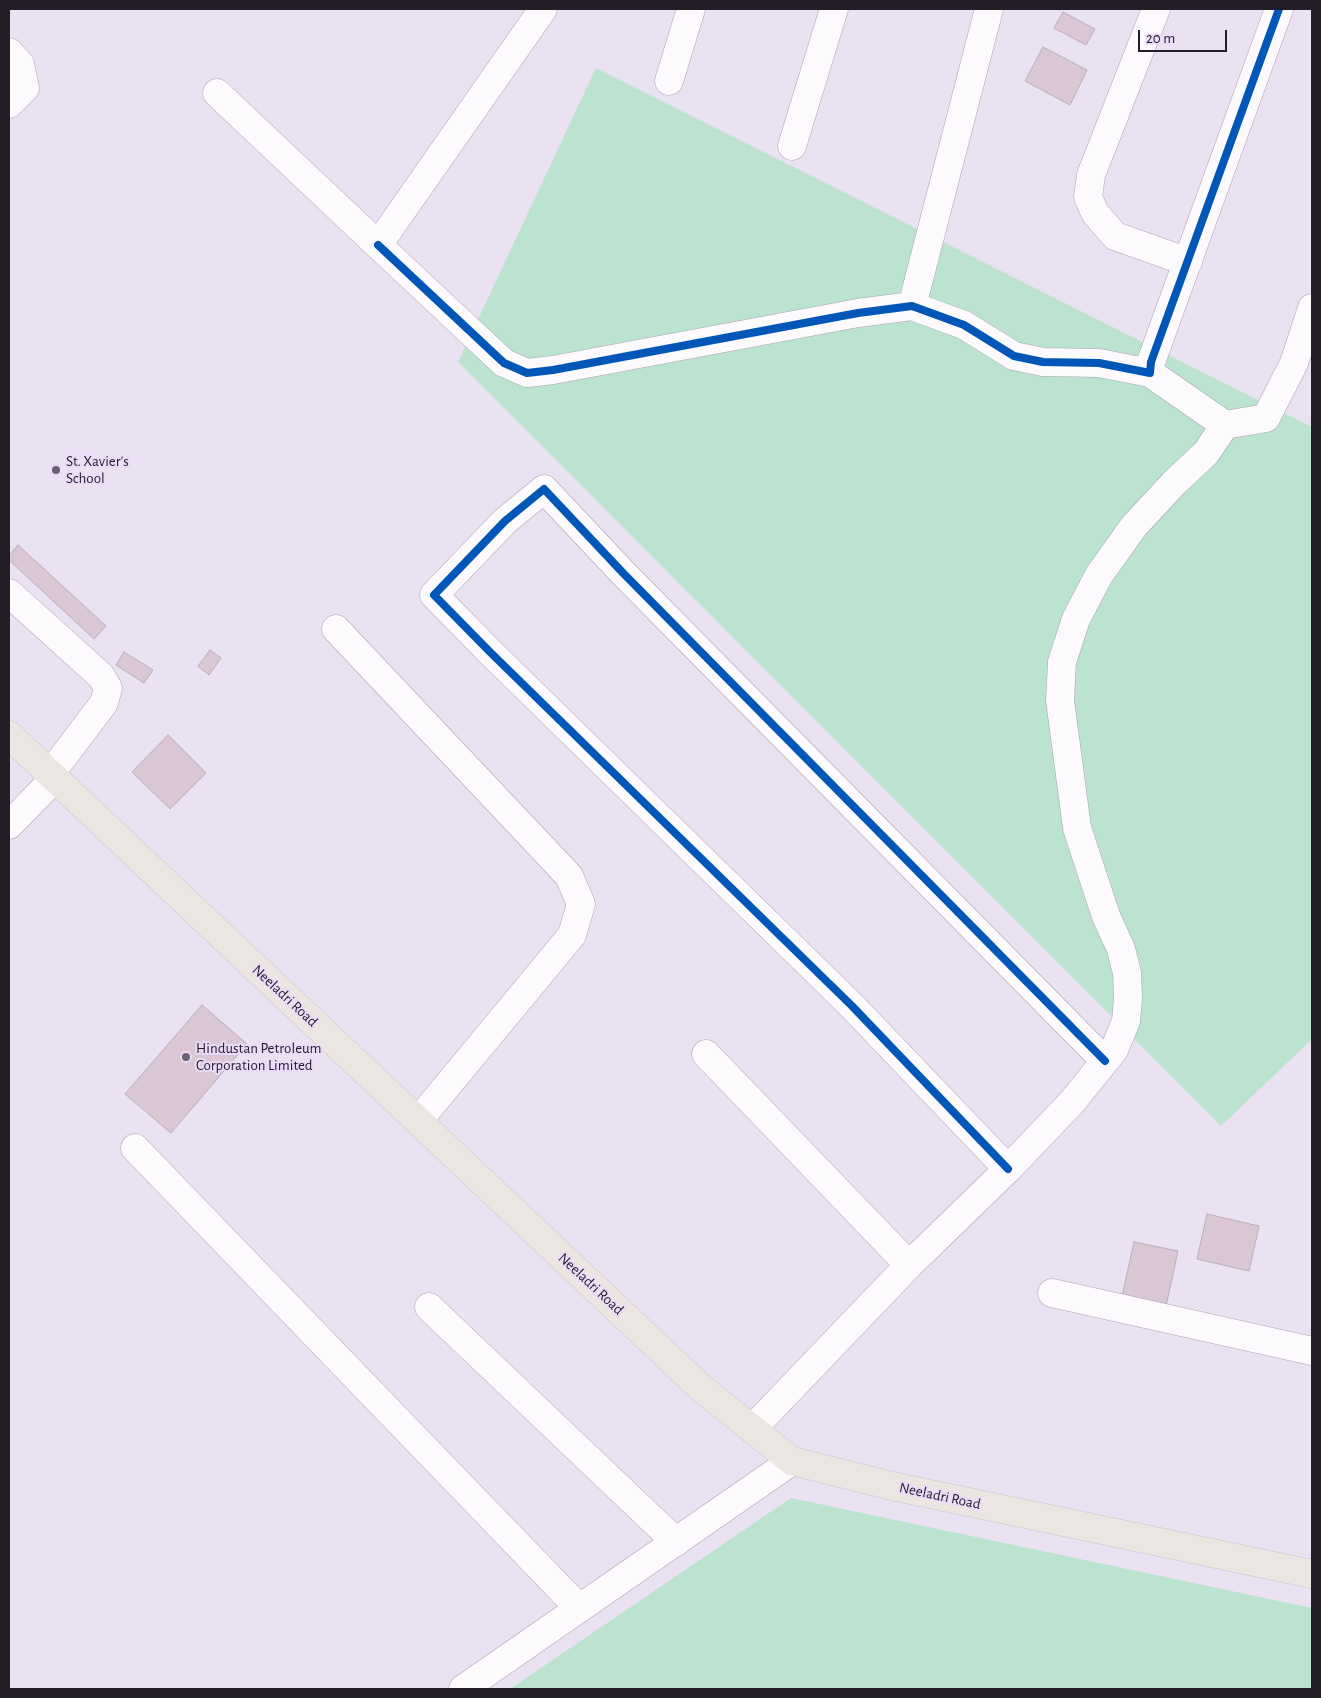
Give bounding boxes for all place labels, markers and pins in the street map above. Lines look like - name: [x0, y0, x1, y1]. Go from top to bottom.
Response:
- place label: St. Xavier's School: [66, 452, 129, 487]
- marker: St. Xavier's School: [50, 464, 62, 476]
- place label: Hindustan Petroleum Corporation Limited: [196, 1039, 322, 1074]
- marker: Hindustan Petroleum Corporation Limited: [180, 1051, 192, 1063]

